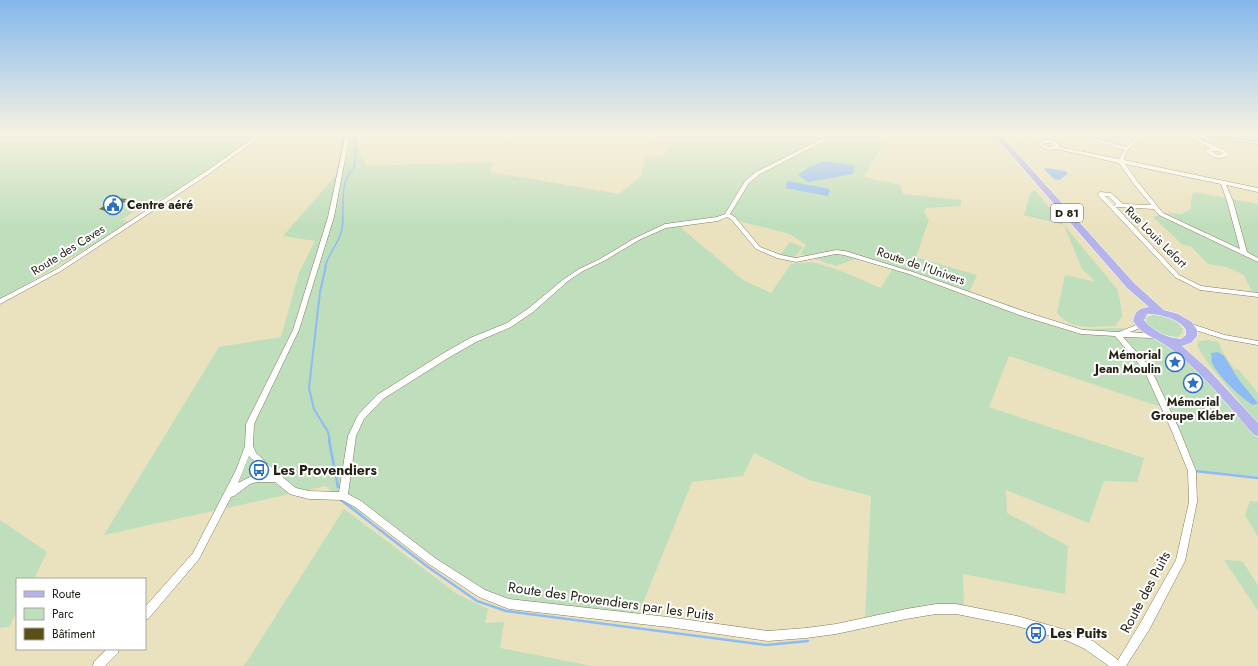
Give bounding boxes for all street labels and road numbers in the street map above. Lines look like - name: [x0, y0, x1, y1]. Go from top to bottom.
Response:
- street label: Rue Louis Lefort: [1121, 202, 1191, 272]
- road number: D 81: [1051, 204, 1083, 222]
- street label: Route des Caves: [28, 220, 108, 280]
- street label: Route de l'Univers: [874, 242, 968, 290]
- street label: Route des Puits: [1115, 547, 1175, 636]
- street label: Route des Provendiers par les Puits: [507, 577, 715, 625]

